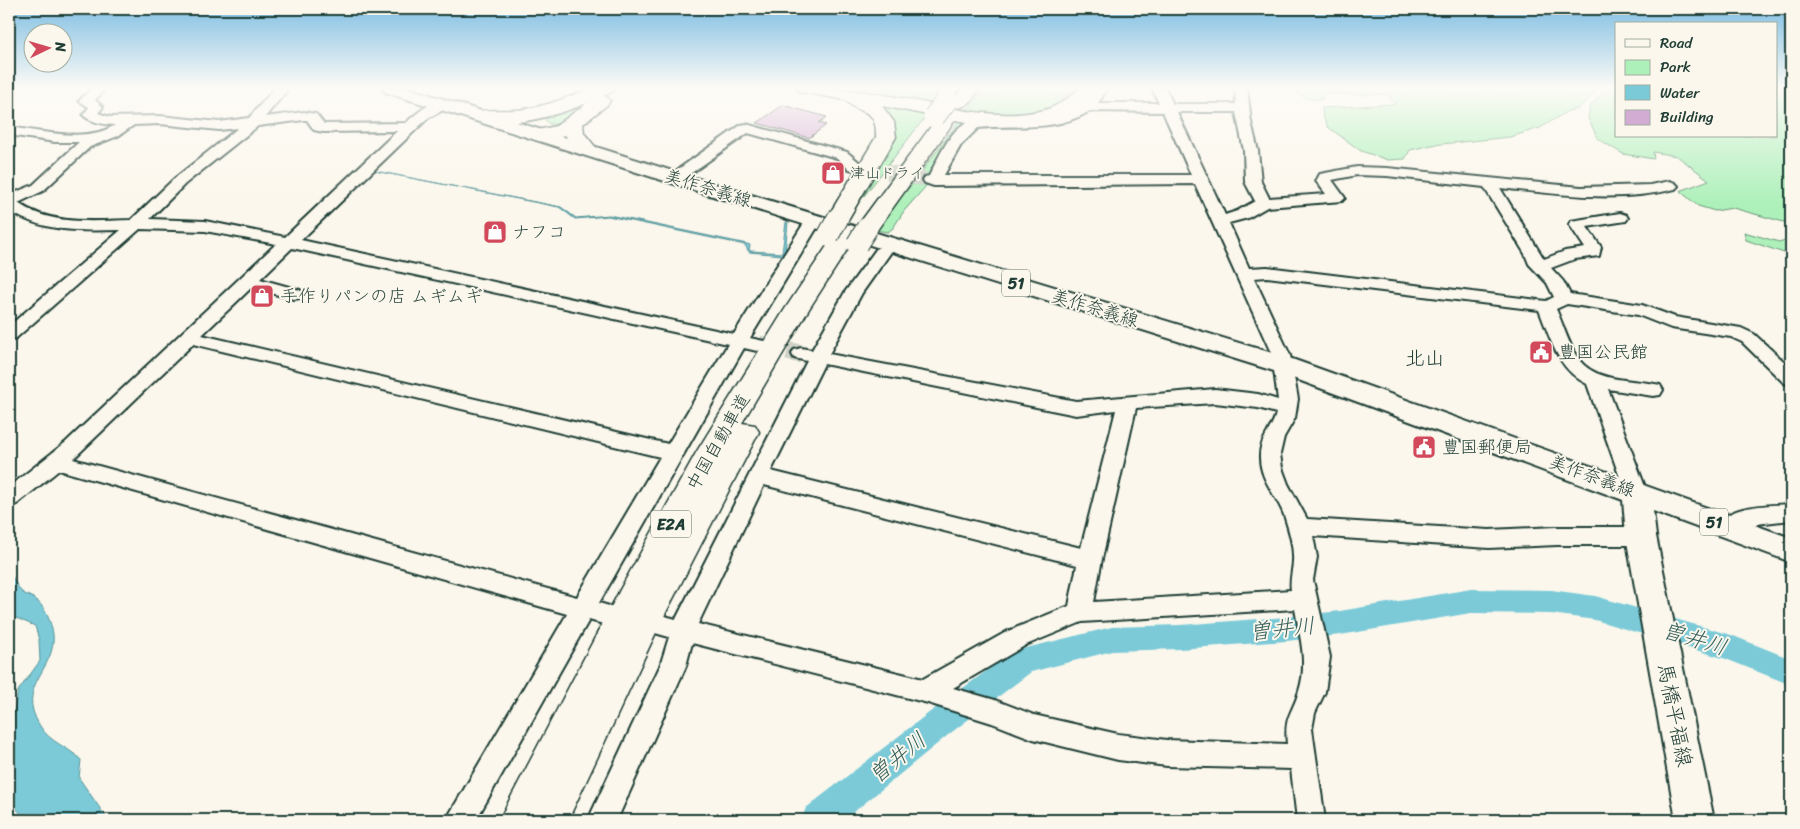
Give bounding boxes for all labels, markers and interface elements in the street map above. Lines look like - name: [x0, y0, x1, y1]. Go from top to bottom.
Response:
- north arrow: [22, 22, 72, 72]
- legend: [1615, 22, 1778, 138]
- text: Road: [1660, 30, 1693, 56]
- text: N: [47, 40, 73, 53]
- text: Park: [1660, 54, 1691, 80]
- text: Water: [1660, 80, 1700, 106]
- text: Building: [1660, 104, 1714, 130]
- street label: 美作奈義線: [660, 160, 756, 216]
- shop icon: 津山ドライ: [820, 160, 846, 186]
- place label: 津山ドライ: [850, 160, 924, 186]
- place label: ナフコ: [512, 216, 566, 248]
- shop icon: ナフコ: [482, 219, 508, 245]
- road number: 51: [1002, 270, 1030, 296]
- place label: 手作りパンの店 ムギムギ: [280, 280, 483, 312]
- street label: 美作奈義線: [1047, 280, 1143, 336]
- shop icon: 手作りパンの店 ムギムギ: [249, 283, 275, 309]
- place label: 豊国公民館: [1558, 336, 1648, 368]
- public building icon: 豊国公民館: [1528, 339, 1554, 365]
- district label: 北山: [1405, 341, 1445, 376]
- street label: 中国自動車道: [677, 387, 759, 497]
- place label: 豊国郵便局: [1442, 431, 1532, 463]
- public building icon: 豊国郵便局: [1411, 434, 1437, 460]
- street label: 美作奈義線: [1544, 446, 1640, 506]
- road number: 51: [1700, 508, 1728, 536]
- road number: E2A: [651, 510, 691, 538]
- water label: 曽井川: [1247, 606, 1317, 651]
- water label: 曽井川: [1658, 610, 1732, 667]
- street label: 馬橋平福線: [1646, 660, 1704, 770]
- water label: 曽井川: [859, 721, 935, 793]

